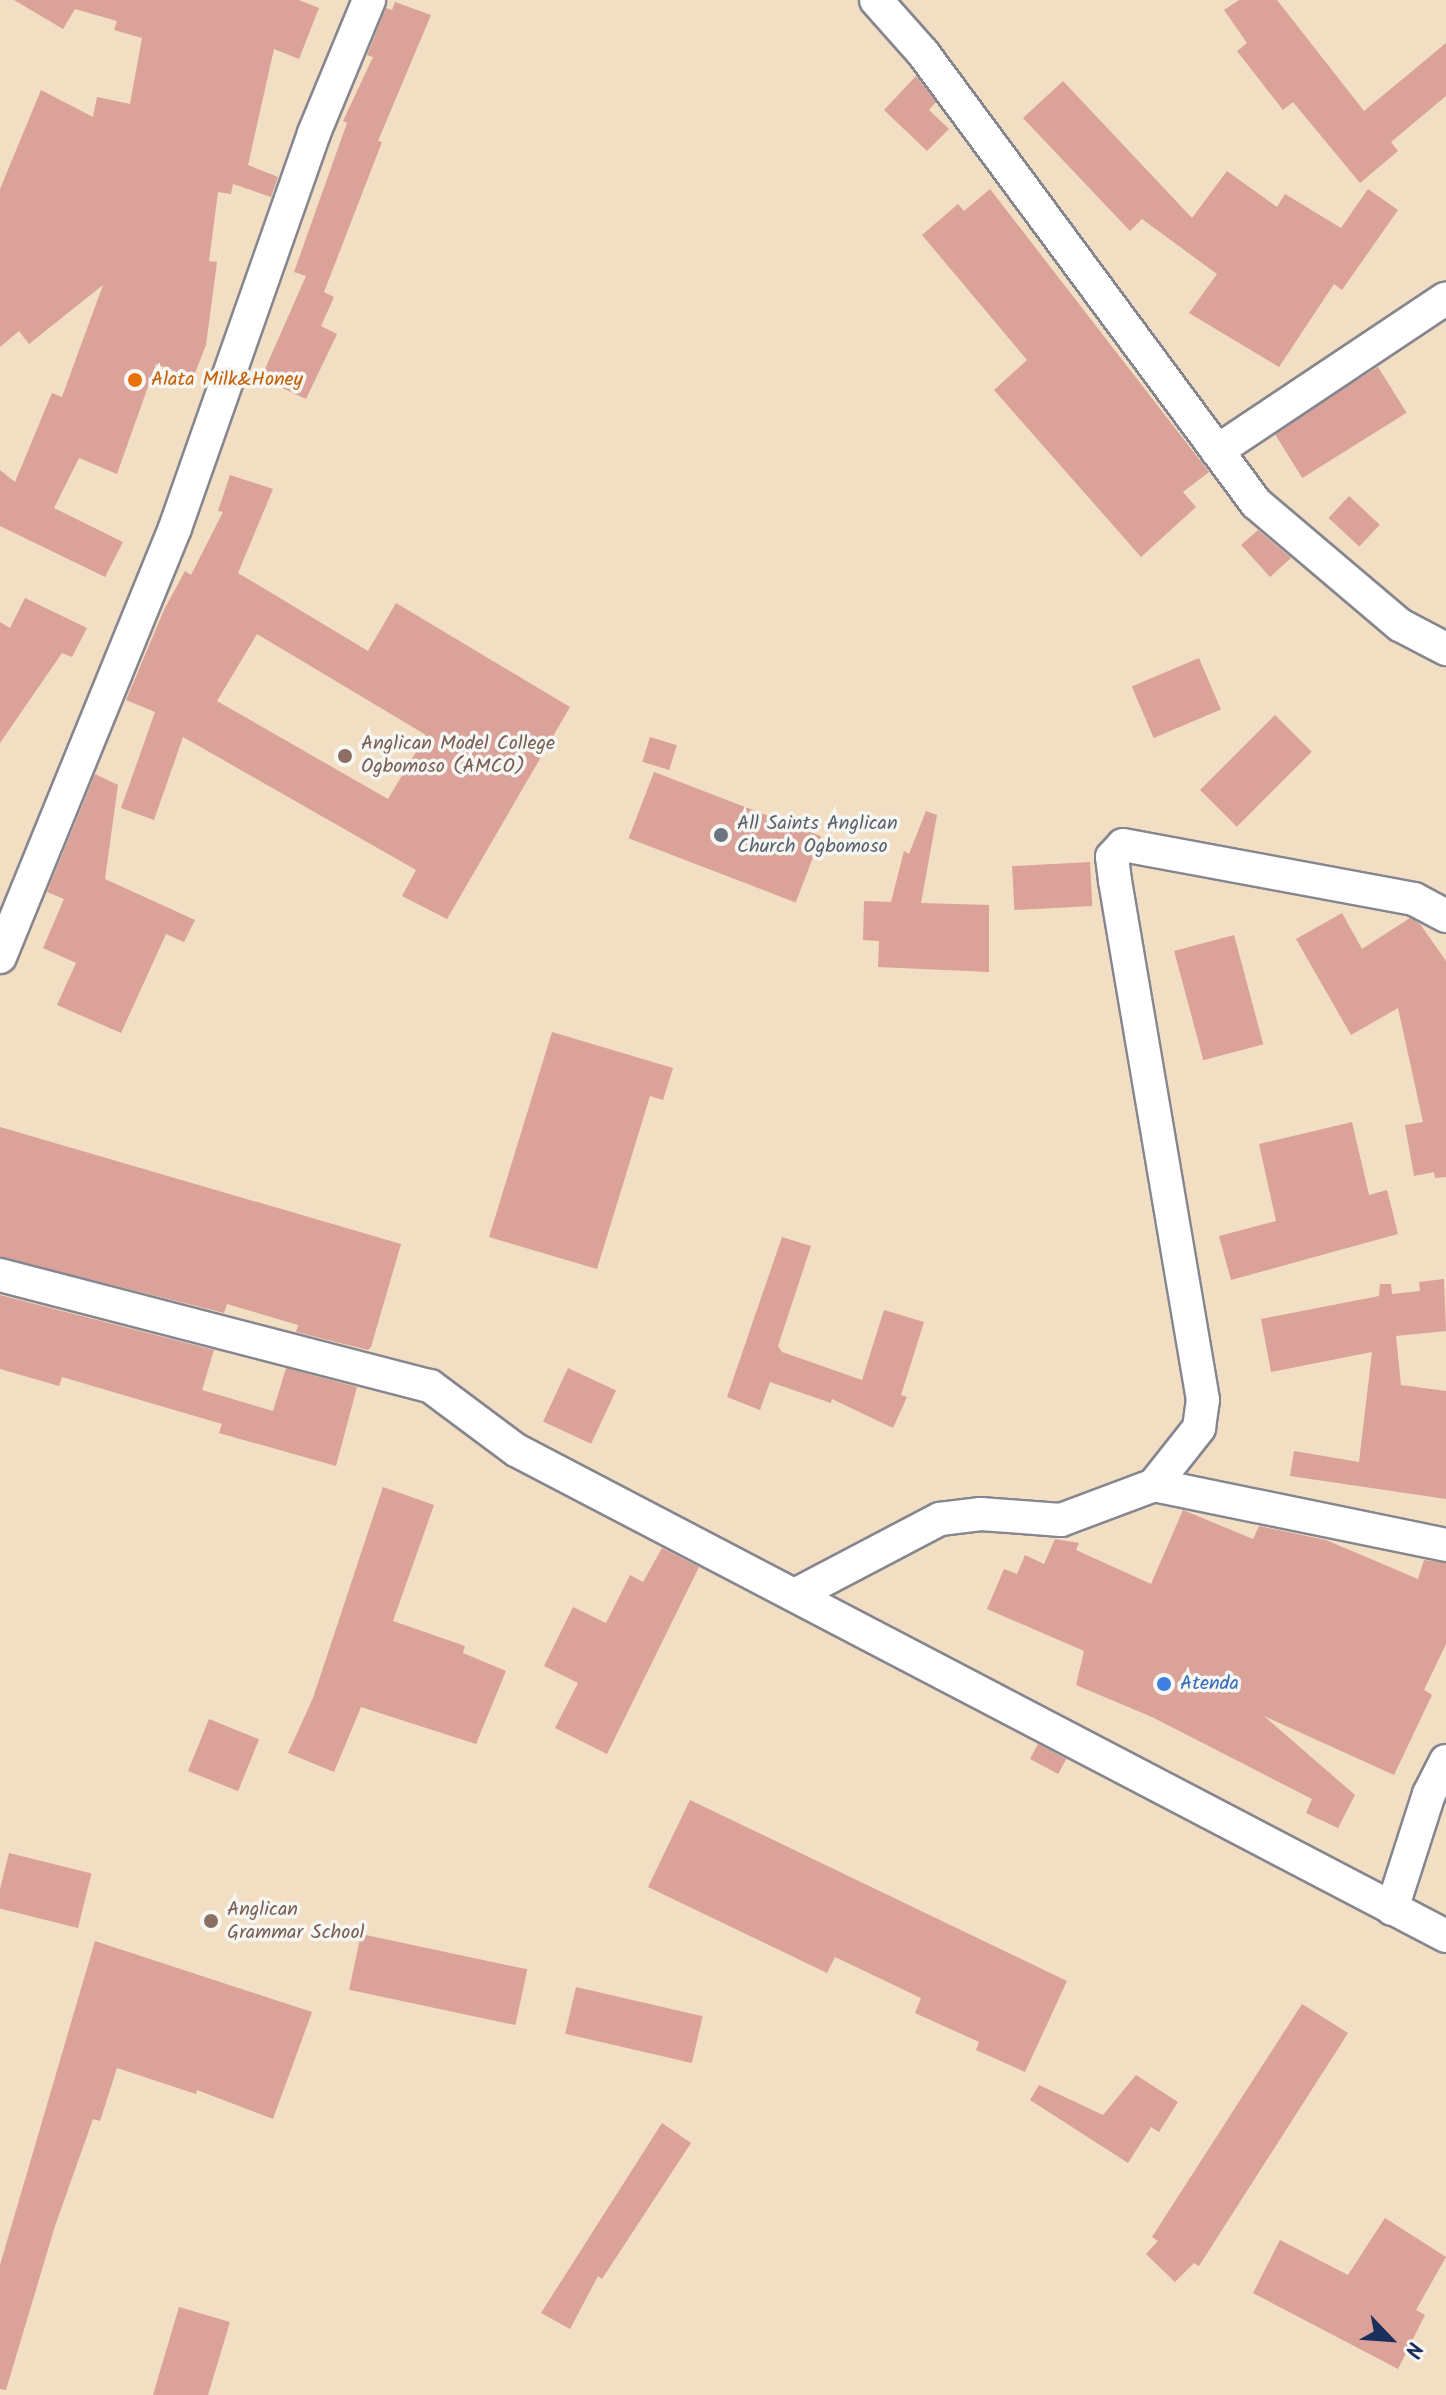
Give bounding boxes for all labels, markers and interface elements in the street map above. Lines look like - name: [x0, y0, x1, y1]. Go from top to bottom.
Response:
- place label: Alata Milk&Honey: [151, 368, 303, 392]
- marker: Alata Milk&Honey: [126, 371, 144, 389]
- place label: Anglican Model College Ogbomoso (AMCO): [361, 732, 555, 779]
- marker: Anglican Model College Ogbomoso (AMCO): [336, 747, 354, 765]
- place label: All Saints Anglican Church Ogbomoso: [737, 812, 898, 859]
- marker: All Saints Anglican Church Ogbomoso: [712, 826, 730, 844]
- place label: Atenda: [1180, 1672, 1239, 1696]
- marker: Atenda: [1155, 1675, 1173, 1693]
- place label: Anglican Grammar School: [227, 1898, 364, 1945]
- marker: Anglican Grammar School: [202, 1912, 220, 1930]
- north arrow: [1350, 2299, 1430, 2379]
- text: N: [1393, 2336, 1431, 2363]

